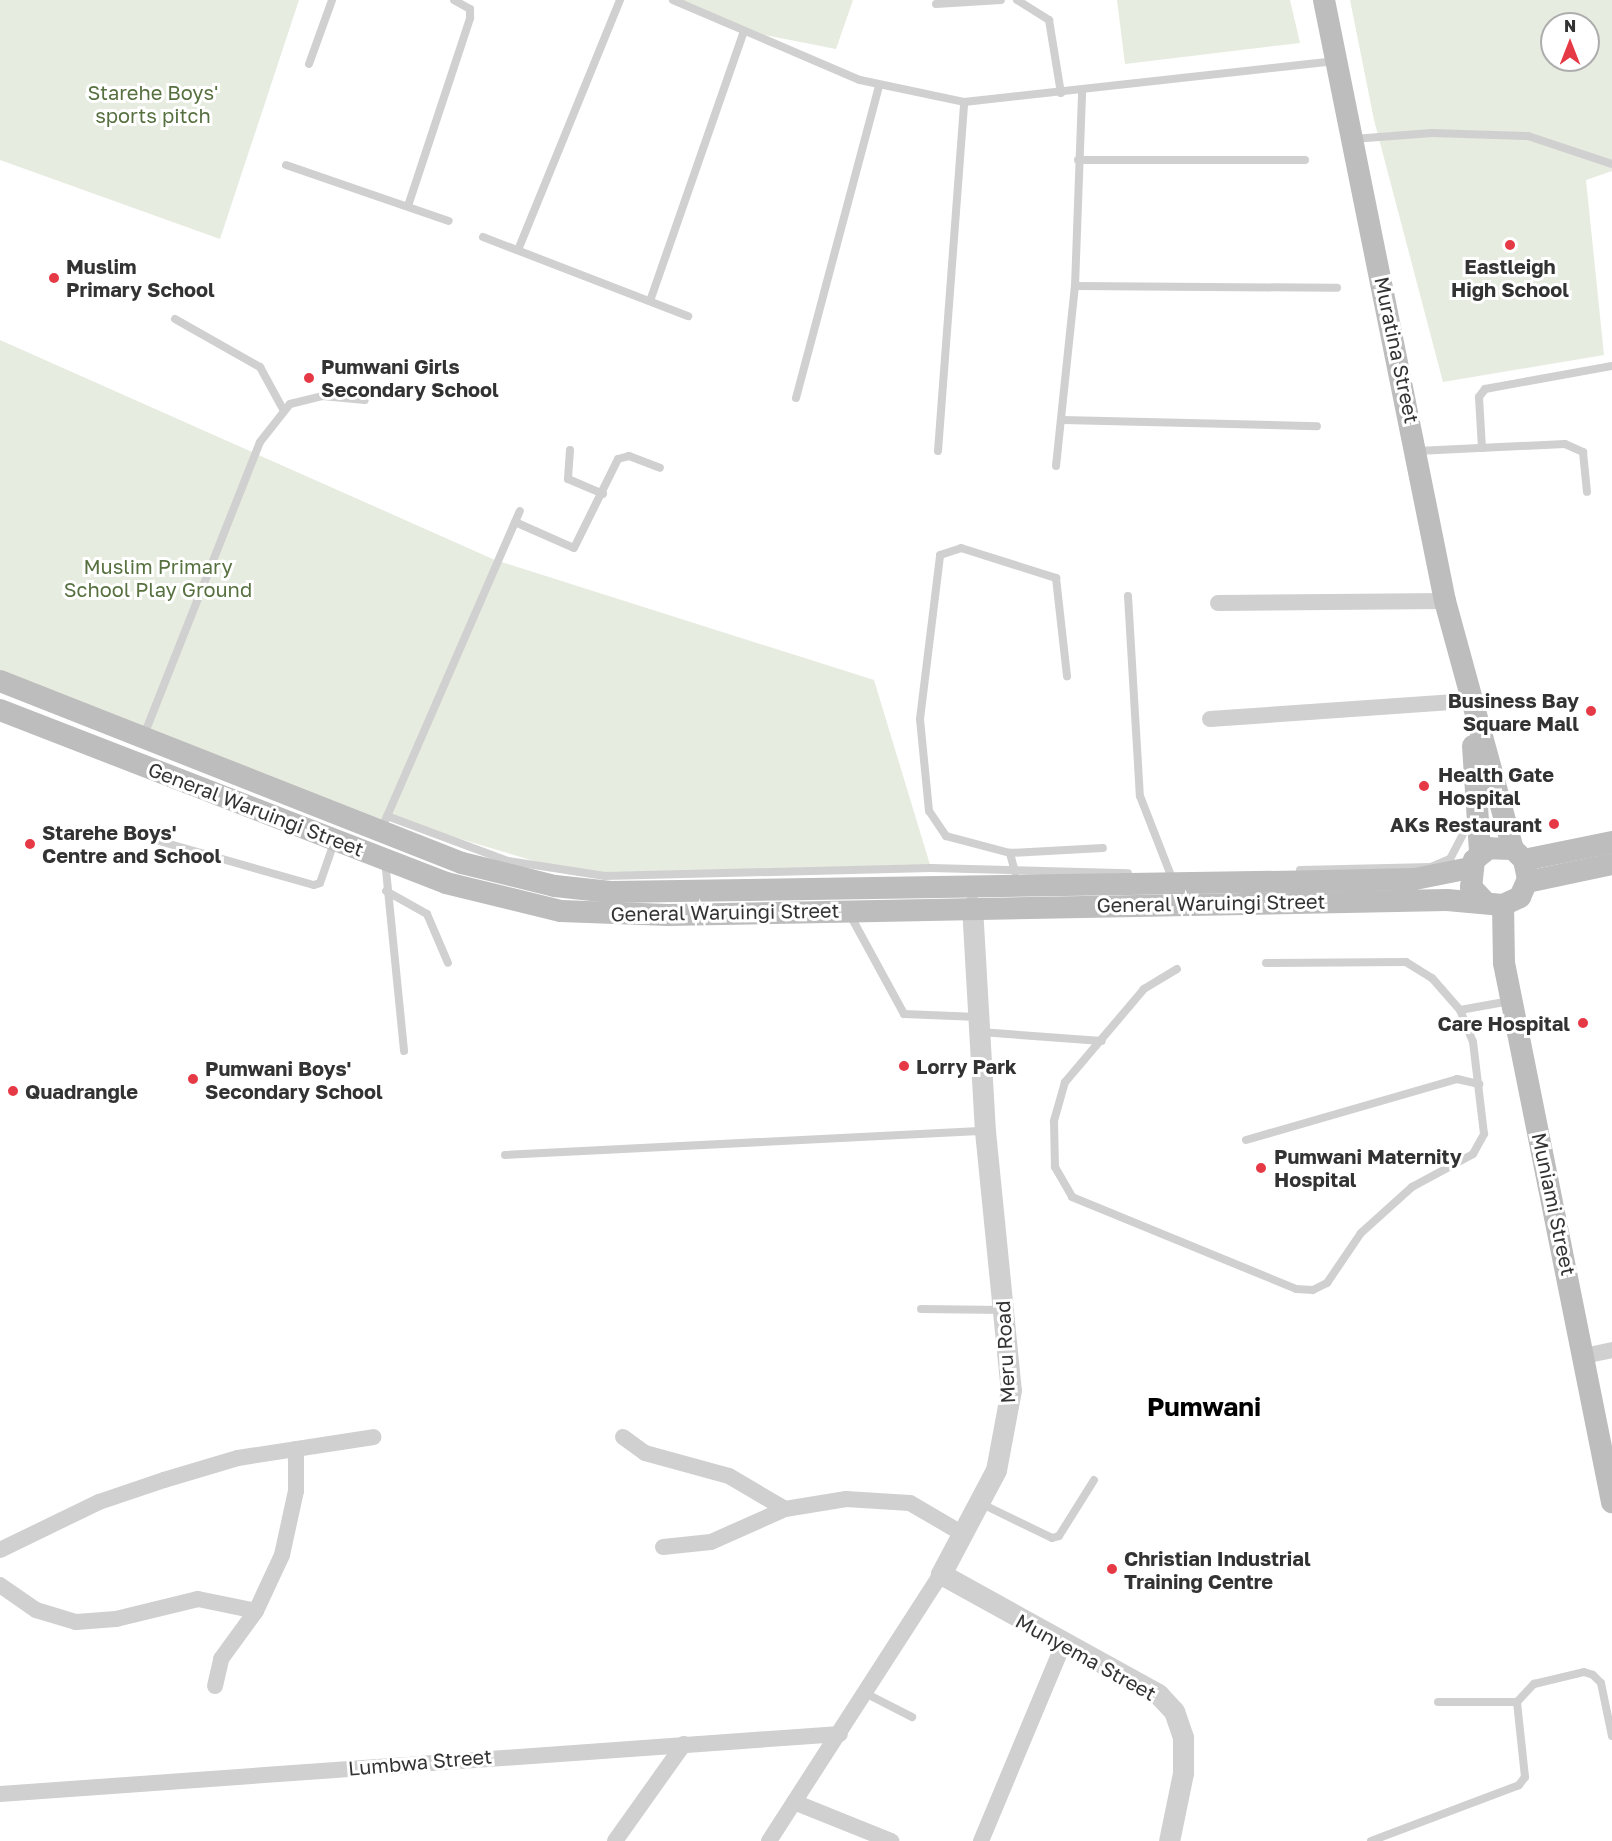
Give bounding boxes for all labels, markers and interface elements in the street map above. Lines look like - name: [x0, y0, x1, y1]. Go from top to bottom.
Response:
- north arrow: [1540, 12, 1600, 72]
- text: N: [1564, 16, 1576, 36]
- park label: Starehe Boys' sports pitch: [88, 81, 218, 128]
- marker: Eastleigh High School: [1503, 238, 1517, 252]
- place label: Muslim Primary School: [66, 254, 215, 301]
- place label: Eastleigh High School: [1451, 254, 1569, 301]
- marker: Muslim Primary School: [47, 271, 61, 285]
- street label: Muratina Street: [1370, 275, 1424, 425]
- place label: Pumwani Girls Secondary School: [321, 354, 499, 401]
- marker: Pumwani Girls Secondary School: [302, 371, 316, 385]
- park label: Muslim Primary School Play Ground: [64, 554, 252, 601]
- place label: Business Bay Square Mall: [1448, 688, 1579, 735]
- marker: Business Bay Square Mall: [1584, 704, 1598, 718]
- street label: General Waruingi Street: [145, 757, 367, 861]
- place label: Health Gate Hospital: [1438, 762, 1554, 809]
- marker: Health Gate Hospital: [1415, 777, 1433, 795]
- place label: AKs Restaurant: [1390, 812, 1542, 836]
- marker: AKs Restaurant: [1547, 817, 1561, 831]
- place label: Starehe Boys' Centre and School: [42, 820, 221, 867]
- marker: Starehe Boys' Centre and School: [23, 837, 37, 851]
- street label: General Waruingi Street: [1096, 889, 1326, 917]
- street label: General Waruingi Street: [610, 898, 840, 926]
- place label: Care Hospital: [1437, 1011, 1570, 1035]
- marker: Care Hospital: [1574, 1014, 1592, 1032]
- place label: Lorry Park: [916, 1054, 1017, 1078]
- place label: Pumwani Boys' Secondary School: [205, 1056, 383, 1103]
- marker: Lorry Park: [897, 1059, 911, 1073]
- marker: Pumwani Boys' Secondary School: [186, 1072, 200, 1086]
- place label: Quadrangle: [25, 1079, 138, 1103]
- marker: Quadrangle: [6, 1084, 20, 1098]
- street label: Muniami Street: [1527, 1130, 1581, 1278]
- place label: Pumwani Maternity Hospital: [1274, 1144, 1462, 1191]
- marker: Pumwani Maternity Hospital: [1252, 1159, 1270, 1177]
- street label: Meru Road: [990, 1300, 1020, 1404]
- district label: Pumwani: [1147, 1391, 1261, 1423]
- place label: Christian Industrial Training Centre: [1124, 1546, 1311, 1593]
- marker: Christian Industrial Training Centre: [1105, 1562, 1119, 1576]
- street label: Munyema Street: [1012, 1608, 1160, 1706]
- street label: Lumbwa Street: [347, 1744, 493, 1780]

